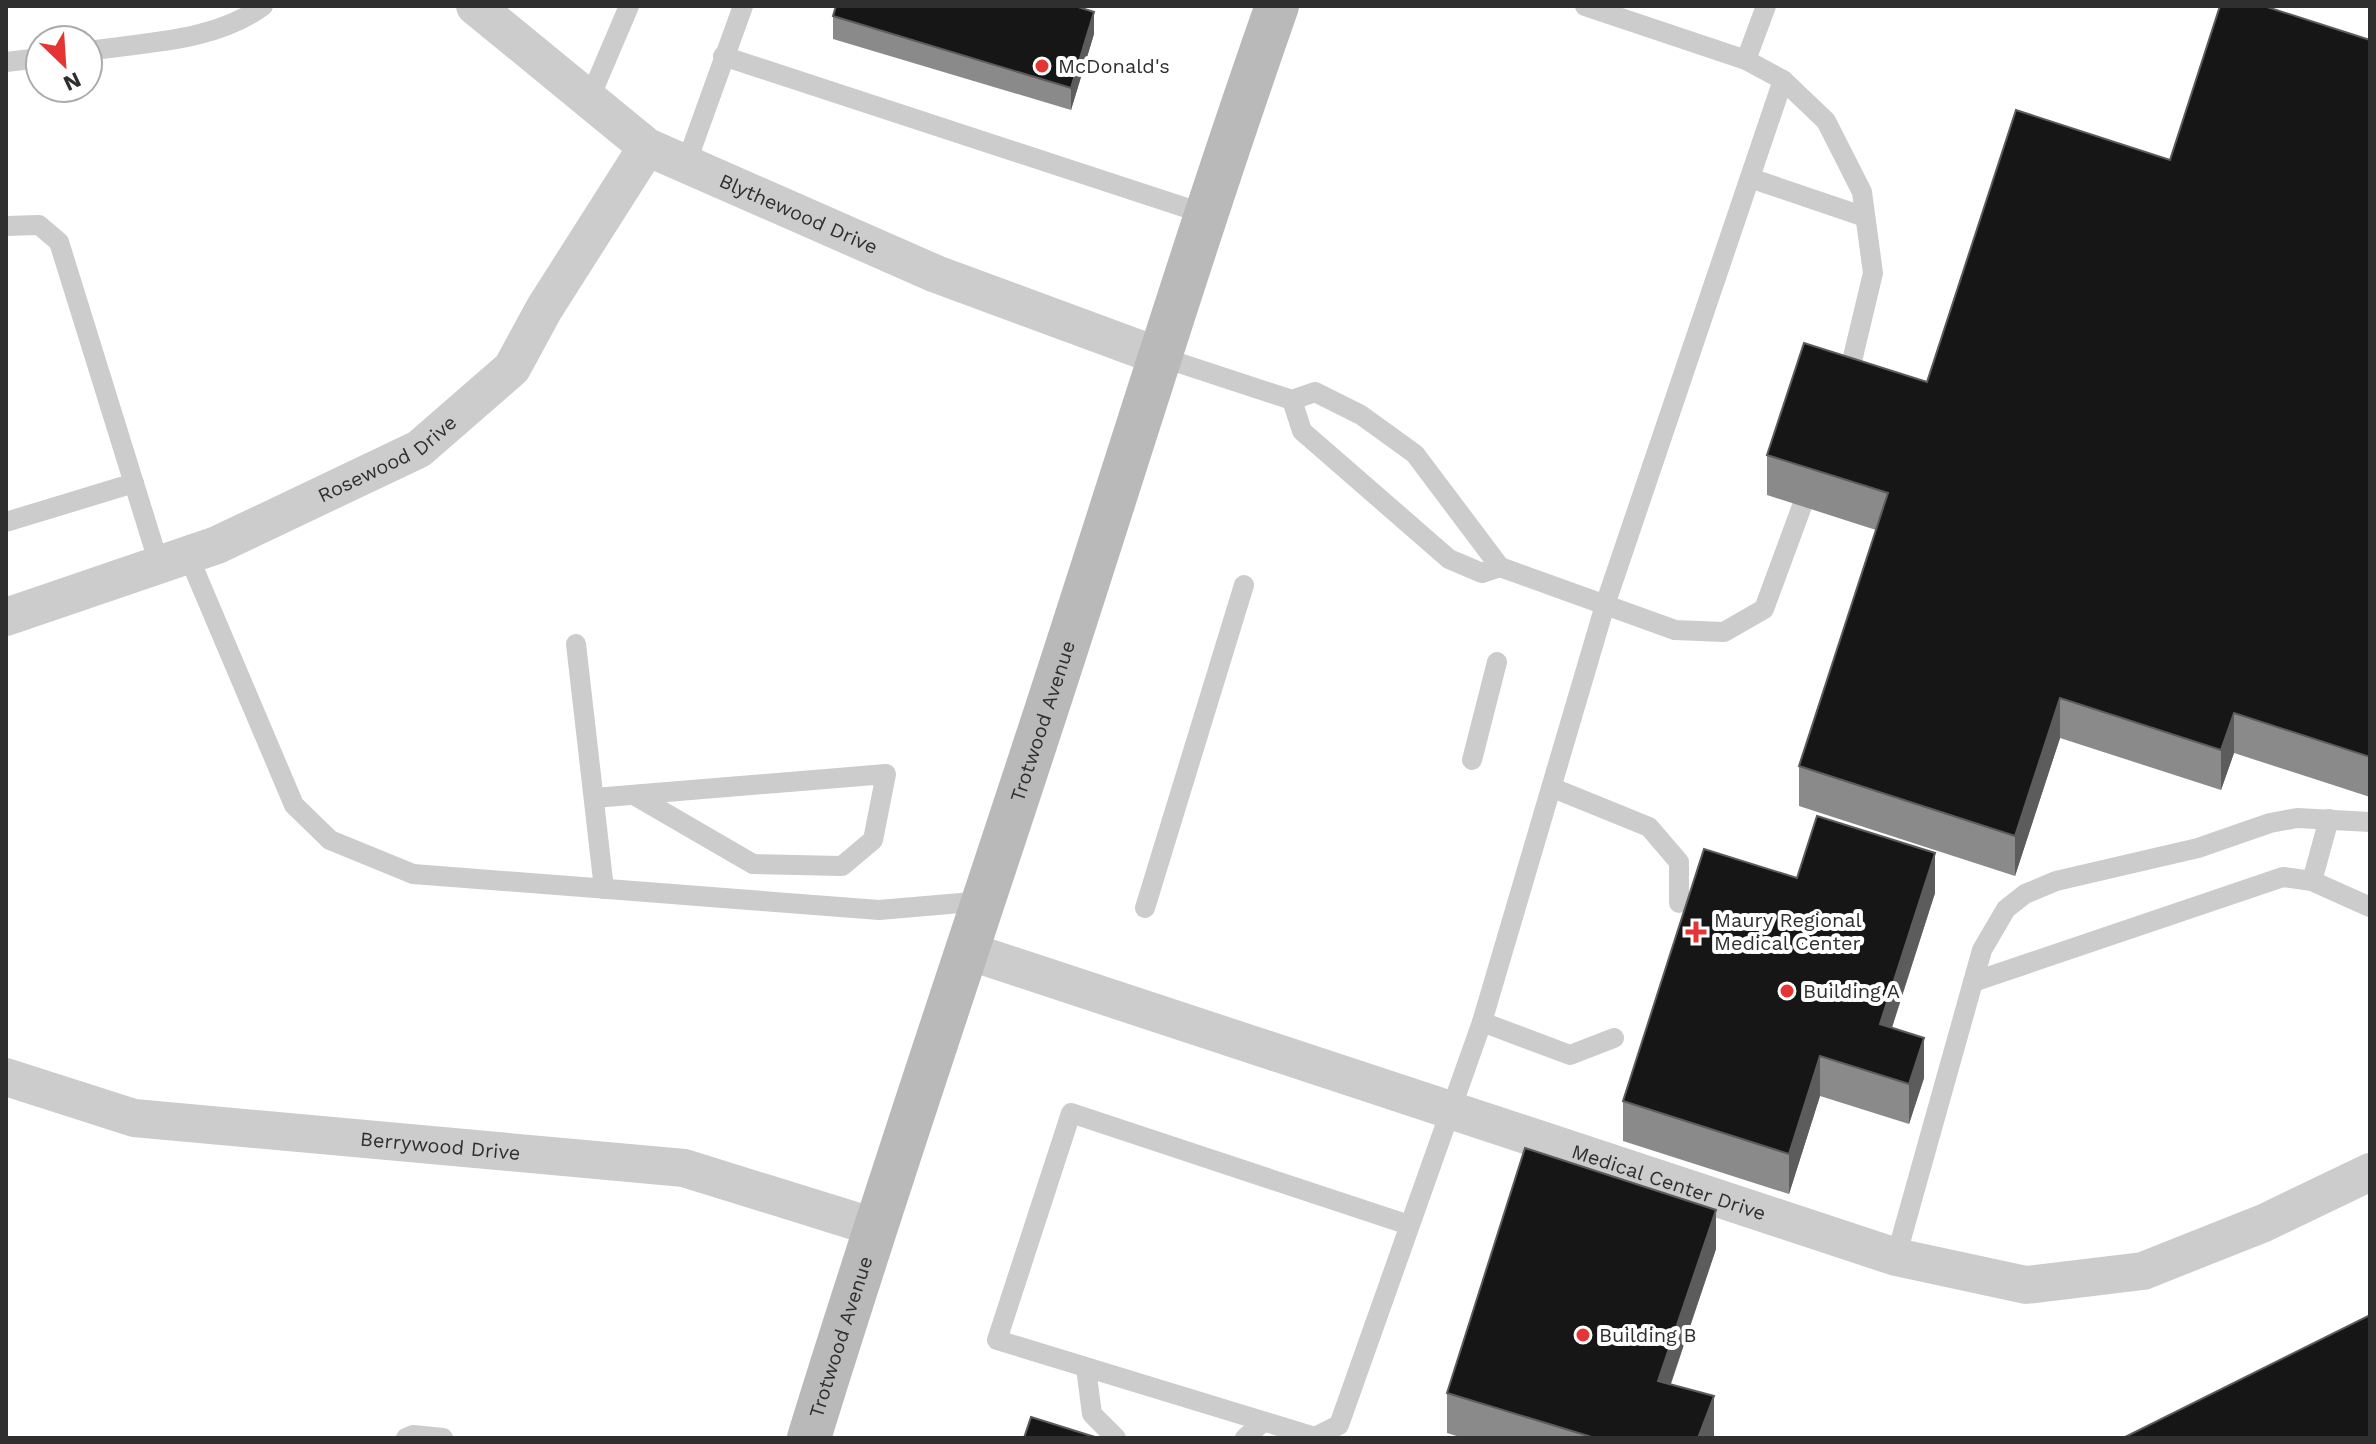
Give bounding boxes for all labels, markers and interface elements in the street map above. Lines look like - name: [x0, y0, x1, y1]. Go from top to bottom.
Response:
- north arrow: [24, 24, 104, 104]
- place label: McDonald's: [1058, 54, 1170, 78]
- marker: McDonald's: [1033, 57, 1051, 75]
- text: N: [60, 67, 85, 96]
- street label: Blythewood Drive: [716, 168, 882, 259]
- street label: Rosewood Drive: [314, 410, 461, 507]
- street label: Trotwood Avenue: [1005, 637, 1080, 805]
- place label: Maury Regional Medical Center: [1714, 908, 1862, 955]
- marker: Maury Regional Medical Center: [1685, 921, 1707, 943]
- place label: Building A: [1803, 979, 1900, 1003]
- marker: Building A: [1778, 982, 1796, 1000]
- street label: Berrywood Drive: [359, 1127, 522, 1165]
- street label: Medical Center Drive: [1569, 1139, 1769, 1225]
- street label: Trotwood Avenue: [804, 1253, 878, 1421]
- place label: Building B: [1599, 1323, 1697, 1347]
- marker: Building B: [1574, 1326, 1592, 1344]

